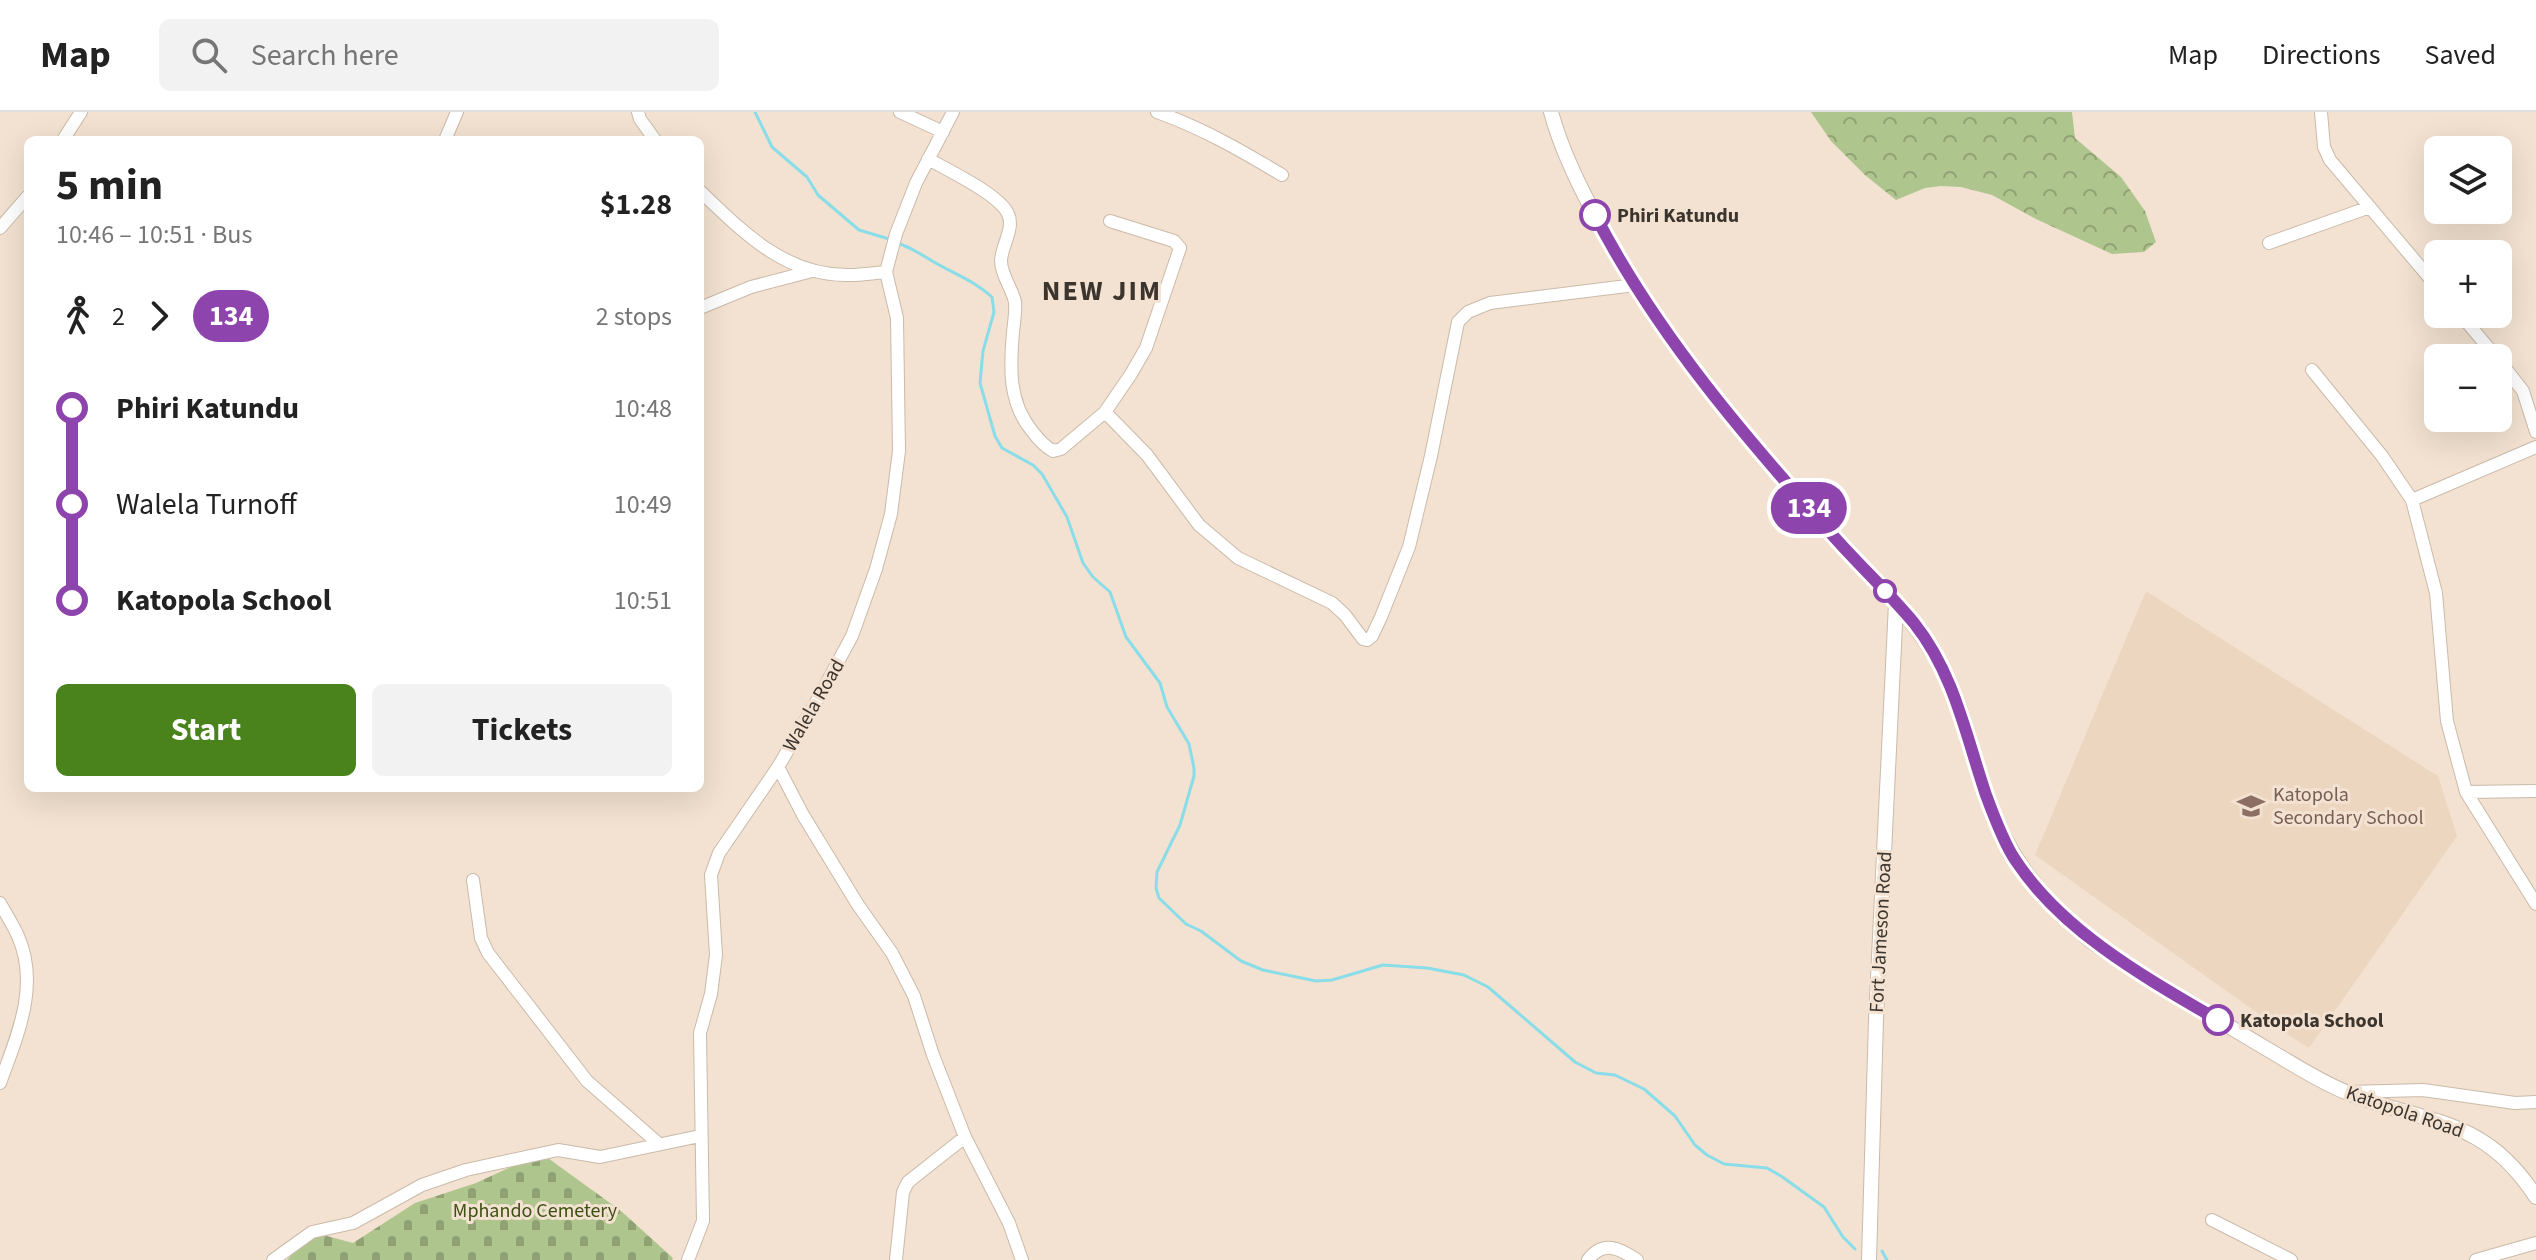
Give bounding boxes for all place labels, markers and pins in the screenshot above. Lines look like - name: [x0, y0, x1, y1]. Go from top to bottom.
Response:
- marker: Phiri Katundu: [1580, 200, 1610, 230]
- place label: Phiri Katundu: [1617, 202, 1739, 230]
- unlabelled marker: [1874, 580, 1896, 602]
- place label: Katopola Secondary School: [2273, 781, 2424, 832]
- school or university icon: Katopola Secondary School: [2236, 791, 2266, 821]
- marker: Katopola School: [2203, 1005, 2233, 1035]
- place label: Katopola School: [2240, 1007, 2384, 1035]

